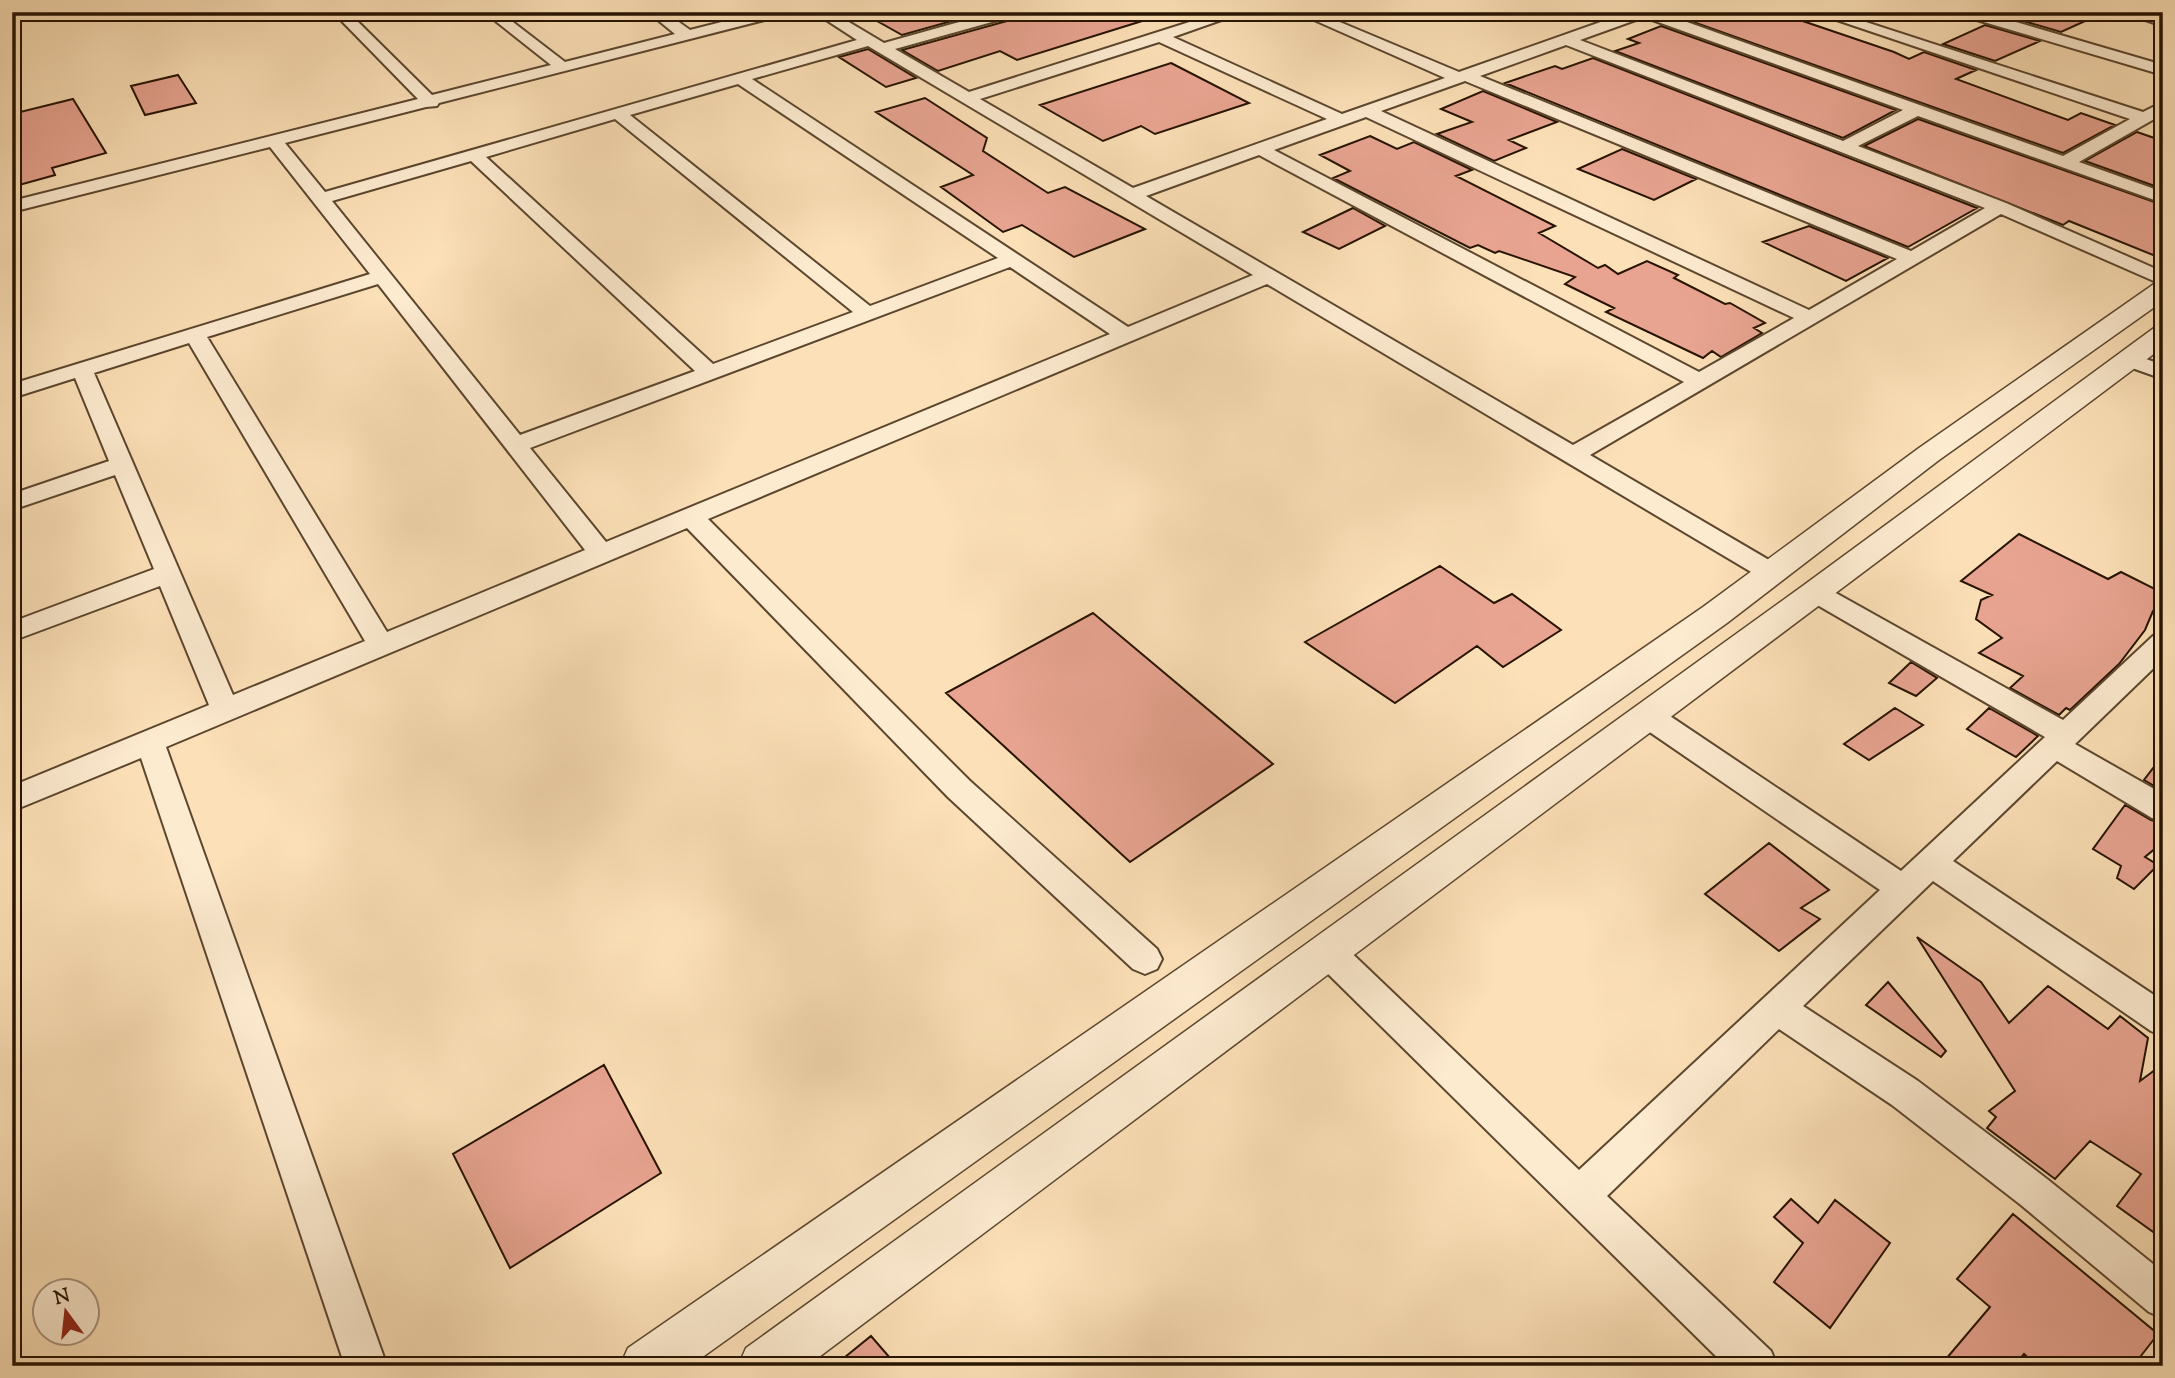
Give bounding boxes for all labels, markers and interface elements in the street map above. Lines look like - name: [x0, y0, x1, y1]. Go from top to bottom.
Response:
- north arrow: [32, 1276, 102, 1346]
- text: N: [51, 1283, 73, 1313]

